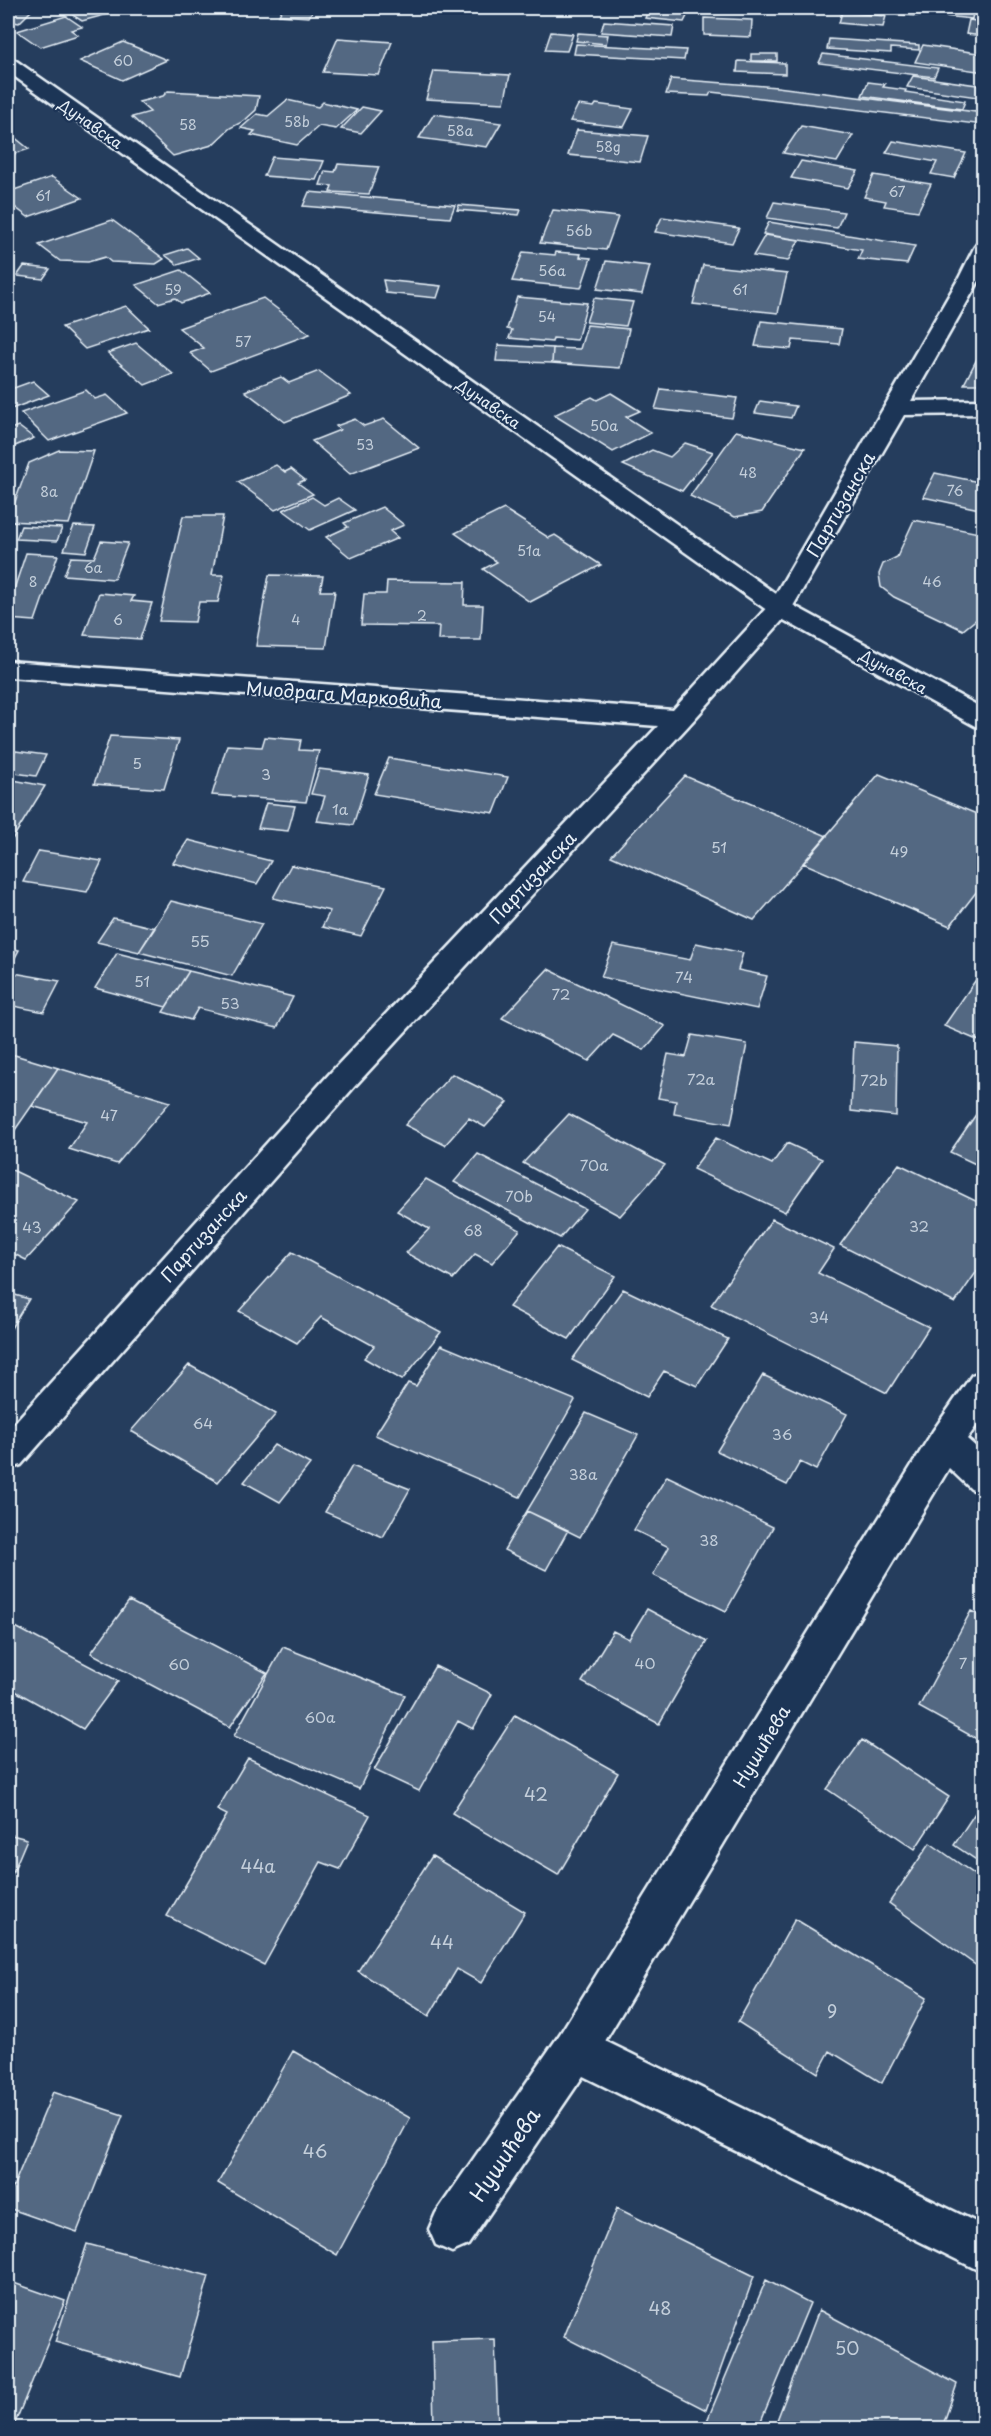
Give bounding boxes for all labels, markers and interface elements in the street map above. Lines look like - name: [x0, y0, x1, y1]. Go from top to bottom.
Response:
- house number: 60: [113, 50, 133, 71]
- street label: Дунавска: [53, 92, 128, 154]
- house number: 58b: [284, 111, 310, 132]
- house number: 58: [179, 114, 197, 135]
- house number: 58a: [447, 120, 473, 141]
- house number: 58g: [595, 136, 621, 157]
- house number: 67: [888, 181, 906, 202]
- house number: 61: [35, 185, 51, 206]
- house number: 56b: [566, 220, 592, 241]
- house number: 56a: [538, 260, 566, 281]
- house number: 59: [164, 279, 182, 300]
- house number: 61: [732, 279, 748, 300]
- house number: 54: [538, 306, 556, 327]
- house number: 57: [235, 331, 251, 352]
- street label: Дунавска: [451, 372, 526, 434]
- house number: 50a: [590, 415, 618, 436]
- house number: 53: [356, 434, 374, 455]
- street label: Партизанска: [799, 446, 881, 562]
- house number: 48: [739, 462, 757, 483]
- house number: 76: [947, 480, 964, 501]
- house number: 8a: [40, 481, 58, 502]
- house number: 51a: [517, 540, 541, 561]
- house number: 6a: [84, 557, 103, 578]
- house number: 8: [29, 571, 37, 592]
- house number: 46: [922, 571, 942, 592]
- house number: 2: [417, 605, 427, 626]
- house number: 6: [113, 609, 123, 630]
- house number: 4: [291, 609, 301, 630]
- street label: Дунавска: [855, 643, 932, 699]
- street label: Миодрага Марковића: [245, 674, 444, 714]
- house number: 5: [132, 751, 142, 774]
- house number: 3: [261, 762, 271, 785]
- house number: 1a: [332, 797, 349, 820]
- street label: Партизанска: [482, 824, 583, 929]
- house number: 51: [711, 835, 727, 858]
- house number: 49: [890, 839, 908, 862]
- house number: 55: [190, 929, 210, 952]
- house number: 74: [675, 965, 693, 988]
- house number: 51: [134, 969, 150, 992]
- house number: 72: [552, 982, 570, 1005]
- house number: 53: [220, 991, 240, 1014]
- house number: 72a: [687, 1067, 716, 1090]
- house number: 72b: [860, 1068, 888, 1091]
- house number: 47: [100, 1103, 118, 1126]
- house number: 70a: [580, 1153, 609, 1176]
- street label: Партизанска: [154, 1182, 253, 1288]
- house number: 70b: [505, 1184, 533, 1207]
- house number: 32: [909, 1214, 929, 1237]
- house number: 43: [22, 1215, 42, 1238]
- house number: 68: [463, 1218, 483, 1241]
- house number: 34: [809, 1305, 829, 1328]
- house number: 64: [193, 1411, 213, 1434]
- house number: 36: [772, 1422, 792, 1445]
- house number: 38a: [569, 1462, 598, 1485]
- house number: 38: [699, 1528, 719, 1551]
- house number: 40: [635, 1651, 655, 1674]
- house number: 7: [959, 1651, 968, 1674]
- house number: 60: [168, 1652, 190, 1675]
- street label: Нушићева: [726, 1699, 797, 1792]
- house number: 60a: [305, 1705, 336, 1728]
- house number: 42: [524, 1780, 548, 1807]
- house number: 44a: [240, 1852, 276, 1879]
- house number: 44: [430, 1928, 454, 1955]
- house number: 9: [827, 1997, 837, 2024]
- street label: Нушићева: [461, 2101, 547, 2207]
- house number: 46: [303, 2137, 327, 2164]
- house number: 48: [648, 2294, 672, 2321]
- house number: 50: [835, 2334, 859, 2361]

